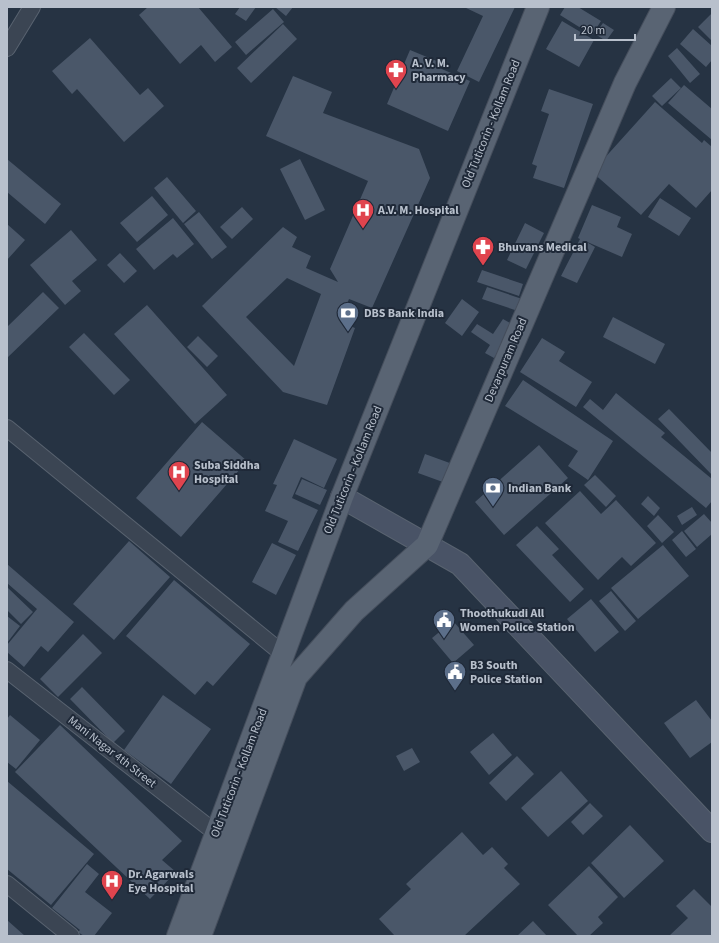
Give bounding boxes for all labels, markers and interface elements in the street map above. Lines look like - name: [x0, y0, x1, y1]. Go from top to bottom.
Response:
- scale bar: [575, 16, 635, 42]
- text: 20 m: [581, 22, 605, 39]
- place label: A. V. M. Pharmacy: [411, 55, 466, 86]
- pharmacy icon: A. V. M. Pharmacy: [383, 57, 409, 90]
- street label: Old Tuticorin - Kollam Road: [457, 57, 525, 191]
- hospital icon: A.V. M. Hospital: [350, 197, 376, 230]
- place label: A.V. M. Hospital: [377, 202, 459, 219]
- pharmacy icon: Bhuvans Medical: [470, 234, 496, 267]
- place label: Bhuvans Medical: [498, 239, 587, 256]
- bank icon: DBS Bank India: [335, 300, 361, 333]
- place label: DBS Bank India: [364, 305, 444, 322]
- street label: Devarpuram Road: [481, 315, 531, 405]
- street label: Old Tuticorin - Kollam Road: [319, 403, 387, 537]
- place label: Suba Siddha Hospital: [194, 457, 260, 488]
- hospital icon: Suba Siddha Hospital: [166, 459, 192, 492]
- bank icon: Indian Bank: [480, 475, 506, 508]
- place label: Indian Bank: [508, 480, 572, 497]
- place label: Thoothukudi All Women Police Station: [460, 605, 575, 636]
- public building icon: Thoothukudi All Women Police Station: [431, 607, 457, 640]
- place label: B3 South Police Station: [470, 657, 543, 688]
- public building icon: B3 South Police Station: [442, 659, 468, 692]
- street label: Old Tuticorin - Kollam Road: [207, 706, 271, 840]
- street label: Mani Nagar 4th Street: [64, 712, 160, 792]
- place label: Dr. Agarwals Eye Hospital: [128, 866, 194, 897]
- hospital icon: Dr. Agarwals Eye Hospital: [99, 868, 125, 901]

